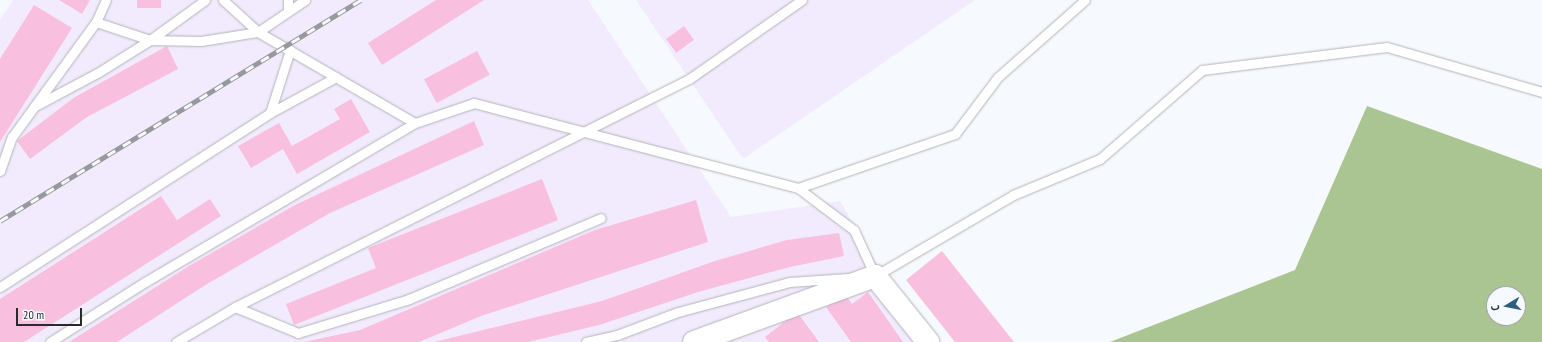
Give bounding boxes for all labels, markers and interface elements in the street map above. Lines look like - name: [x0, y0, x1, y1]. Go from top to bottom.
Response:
- north arrow: [1486, 286, 1526, 326]
- scale bar: [18, 300, 84, 326]
- text: С: [1488, 304, 1502, 312]
- text: 20 m: [23, 307, 44, 322]

